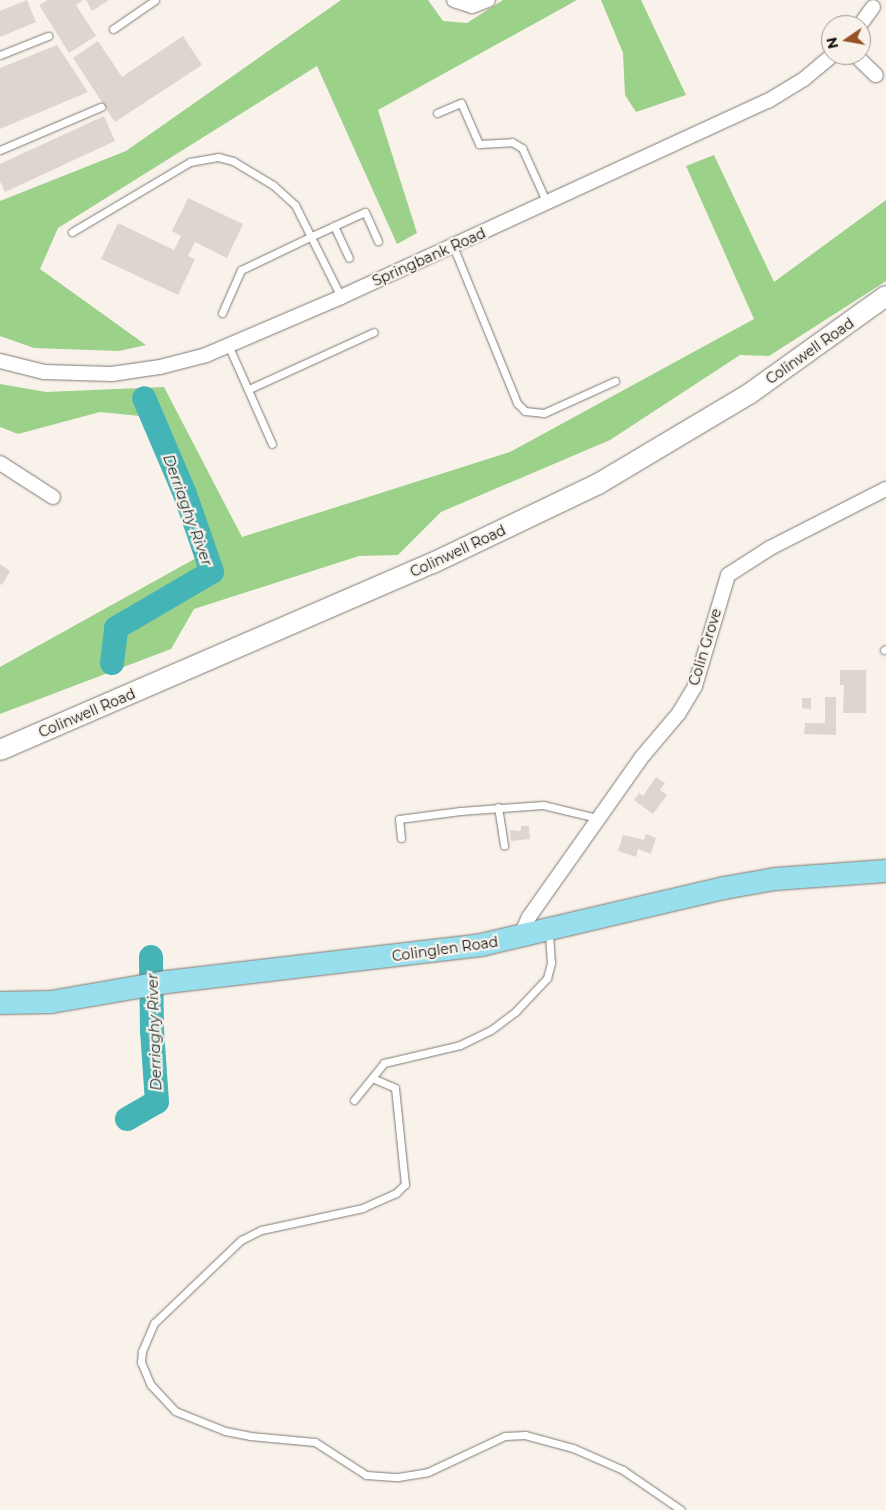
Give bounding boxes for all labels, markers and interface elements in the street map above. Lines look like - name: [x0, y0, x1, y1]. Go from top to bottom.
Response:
- north arrow: [821, 15, 871, 65]
- text: N: [822, 36, 842, 50]
- street label: Springbank Road: [370, 224, 488, 290]
- street label: Colinwell Road: [763, 314, 857, 388]
- water label: Derriaghy River: [159, 452, 217, 568]
- street label: Colinwell Road: [408, 521, 508, 581]
- street label: Colin Grove: [685, 606, 725, 688]
- street label: Colinwell Road: [36, 685, 138, 741]
- street label: Colinglen Road: [391, 933, 499, 965]
- water label: Derriaghy River: [143, 973, 165, 1091]

